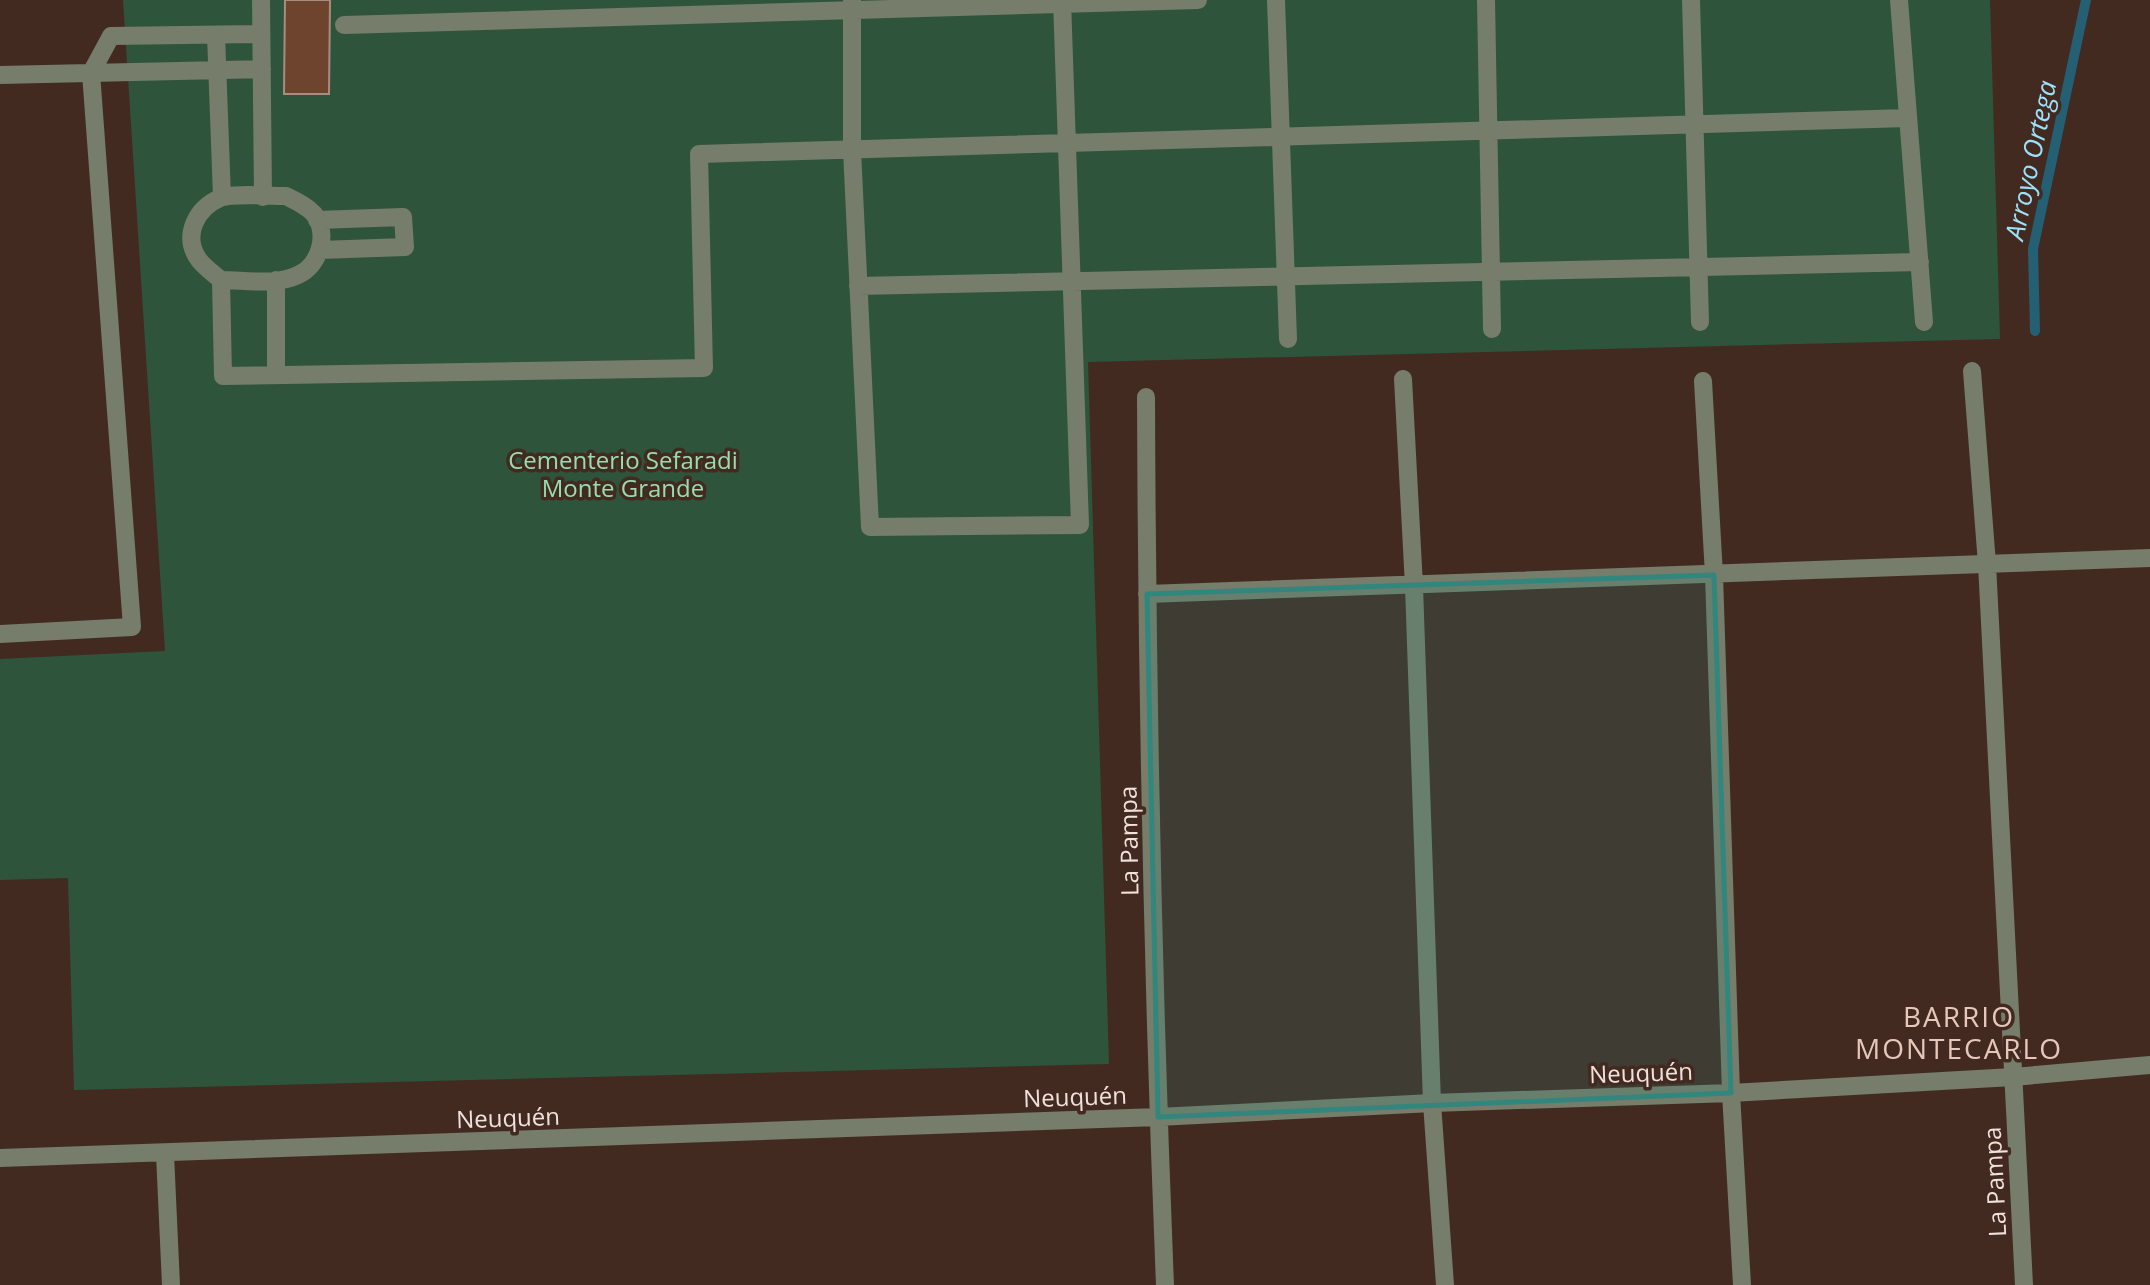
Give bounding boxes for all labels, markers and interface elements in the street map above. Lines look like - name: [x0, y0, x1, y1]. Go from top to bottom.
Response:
- water label: Arroyo Ortega: [1995, 77, 2064, 245]
- park label: Cementerio Sefaradi Monte Grande: [508, 443, 738, 504]
- street label: La Pampa: [1111, 786, 1145, 896]
- district label: BARRIO MONTECARLO: [1855, 997, 2063, 1067]
- street label: Neuquén: [1589, 1054, 1693, 1090]
- street label: Neuquén: [1023, 1078, 1127, 1114]
- street label: Neuquén: [456, 1099, 560, 1135]
- street label: La Pampa: [1975, 1126, 2013, 1238]

